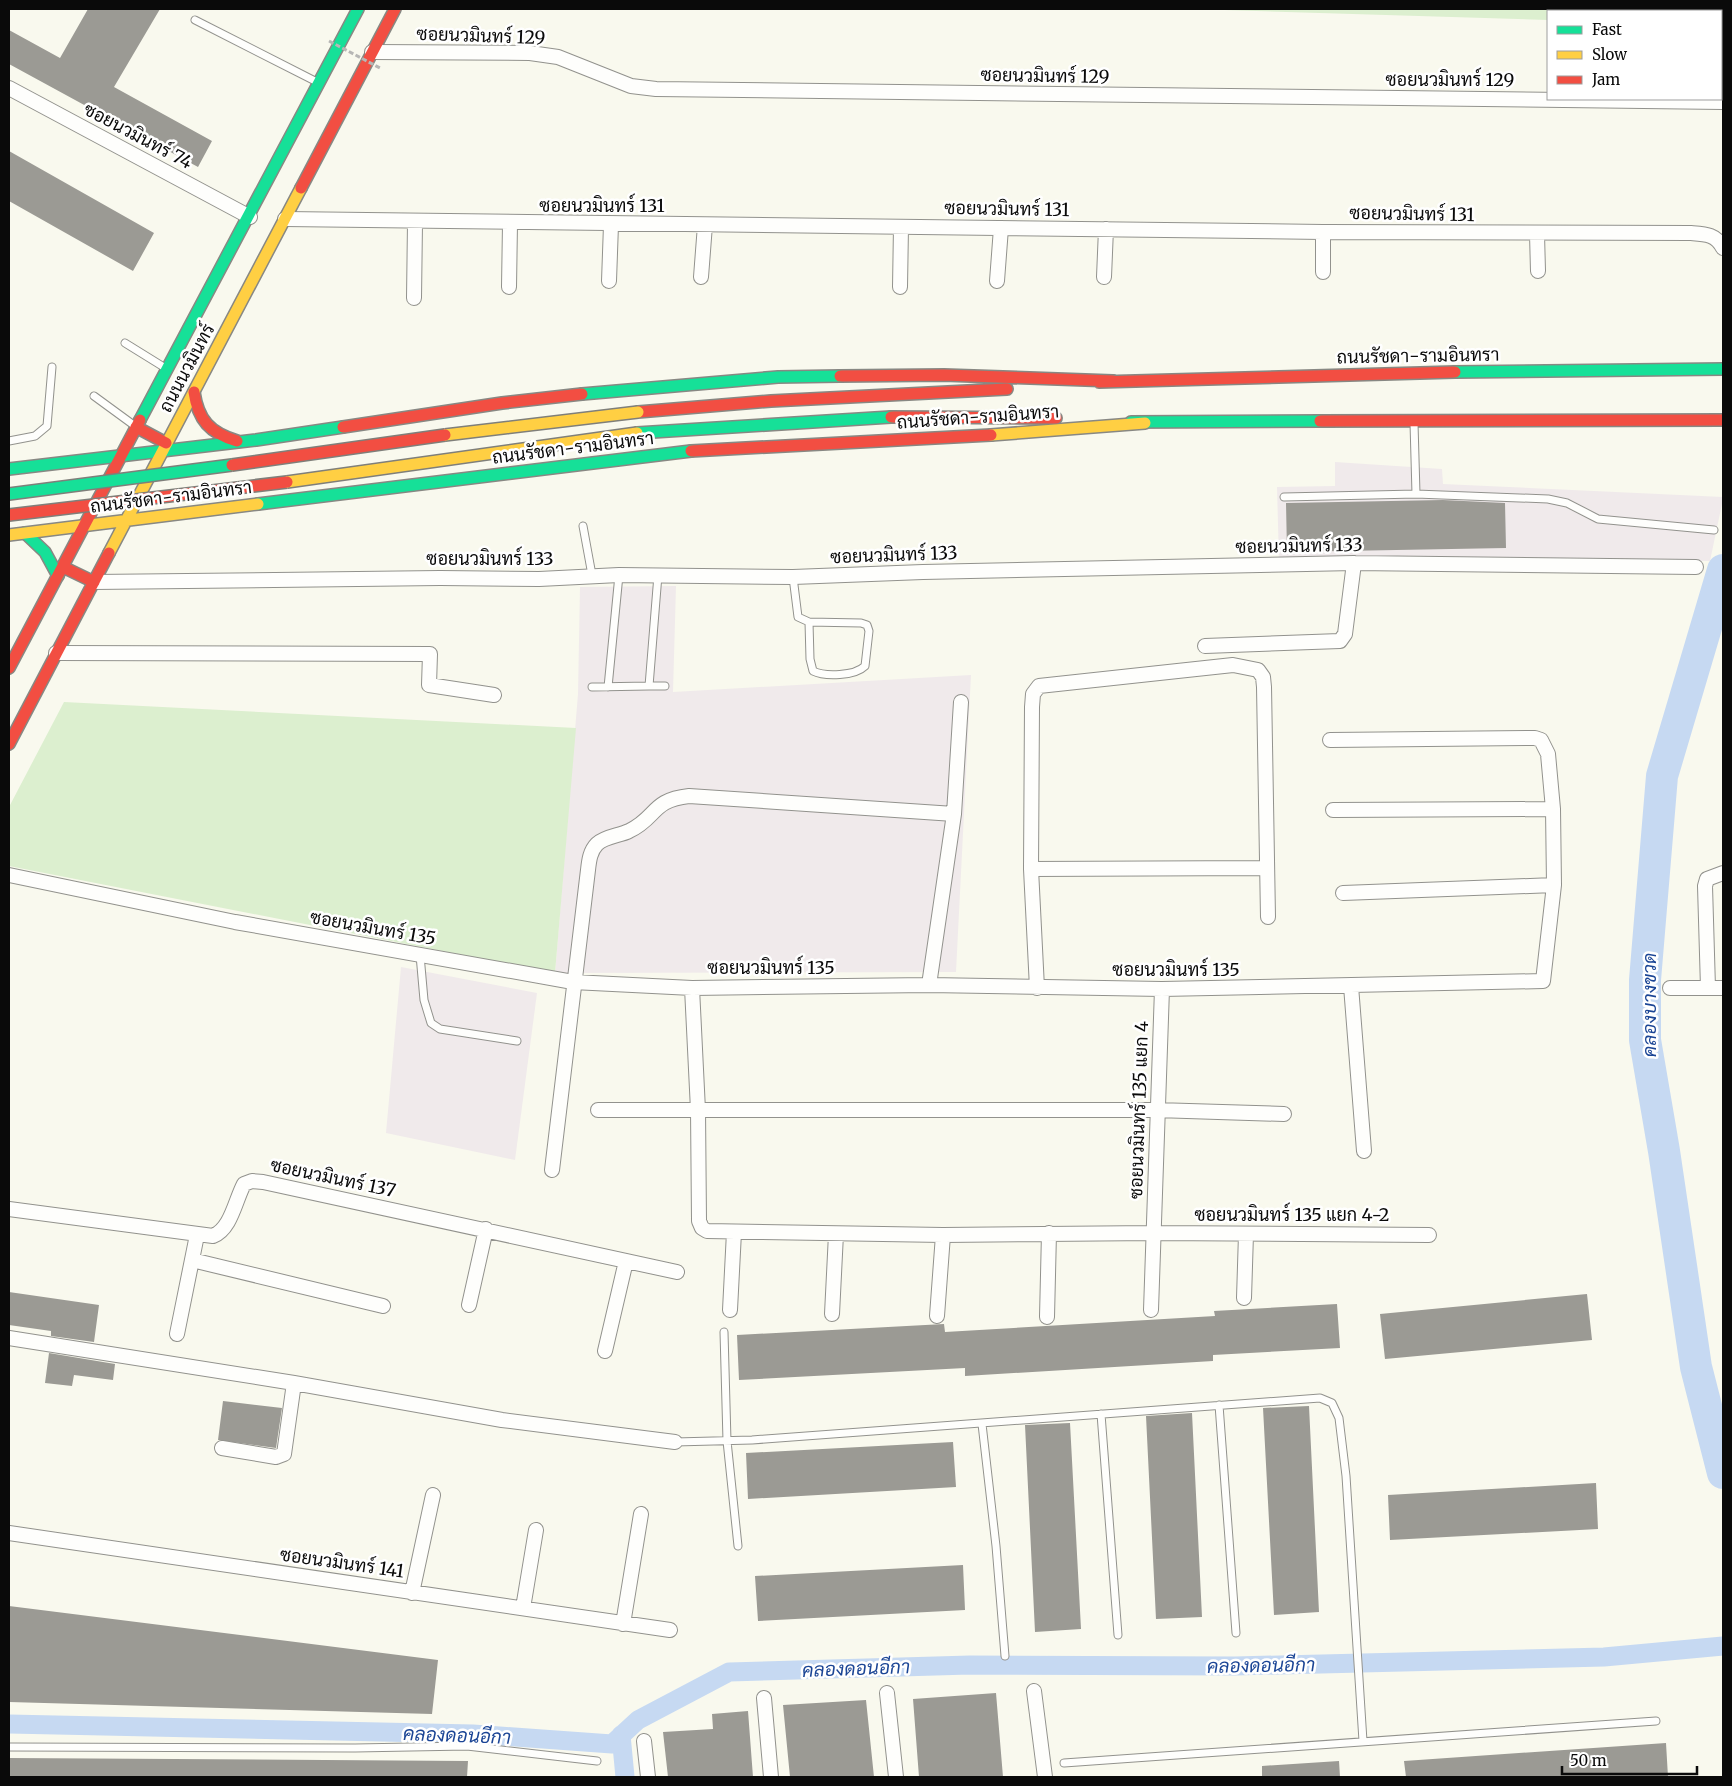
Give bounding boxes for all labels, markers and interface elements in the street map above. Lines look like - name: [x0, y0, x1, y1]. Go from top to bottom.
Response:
- legend: [1547, 10, 1722, 100]
- text: Fast: [1592, 20, 1622, 39]
- street label: ซอยนวมินทร์ 129: [416, 21, 546, 49]
- text: Slow: [1592, 45, 1627, 64]
- street label: ซอยนวมินทร์ 129: [980, 62, 1110, 88]
- street label: ซอยนวมินทร์ 129: [1385, 67, 1515, 91]
- text: Jam: [1591, 70, 1620, 89]
- street label: ซอยนวมินทร์ 74: [80, 96, 197, 174]
- street label: ซอยนวมินทร์ 131: [539, 193, 665, 217]
- street label: ซอยนวมินทร์ 131: [944, 195, 1070, 221]
- street label: ซอยนวมินทร์ 131: [1349, 200, 1475, 226]
- street label: ถนนนวมินทร์: [153, 319, 220, 416]
- street label: ถนนรัชดา-รามอินทรา: [1336, 343, 1499, 368]
- street label: ถนนรัชดา-รามอินทรา: [896, 399, 1060, 434]
- street label: ถนนรัชดา-รามอินทรา: [491, 426, 655, 469]
- street label: ถนนรัชดา-รามอินทรา: [89, 475, 253, 518]
- street label: ซอยนวมินทร์ 133: [1235, 532, 1363, 558]
- street label: ซอยนวมินทร์ 133: [830, 540, 958, 568]
- street label: ซอยนวมินทร์ 133: [426, 546, 554, 570]
- street label: ซอยนวมินทร์ 135: [308, 904, 438, 950]
- water label: คลองบางขวด: [1637, 953, 1661, 1057]
- street label: ซอยนวมินทร์ 135: [707, 955, 835, 979]
- street label: ซอยนวมินทร์ 135: [1112, 957, 1240, 981]
- street label: ซอยนวมินทร์ 135 แยก 4: [1123, 1021, 1153, 1199]
- street label: ซอยนวมินทร์ 137: [268, 1152, 398, 1202]
- street label: ซอยนวมินทร์ 135 แยก 4-2: [1194, 1202, 1390, 1226]
- street label: ซอยนวมินทร์ 141: [279, 1541, 406, 1583]
- water label: คลองดอนอีกา: [1207, 1652, 1315, 1678]
- water label: คลองดอนอีกา: [802, 1654, 910, 1682]
- water label: คลองดอนอีกา: [403, 1721, 511, 1749]
- scale bar: [1562, 1744, 1697, 1776]
- text: 50 m: [1570, 1751, 1607, 1770]

